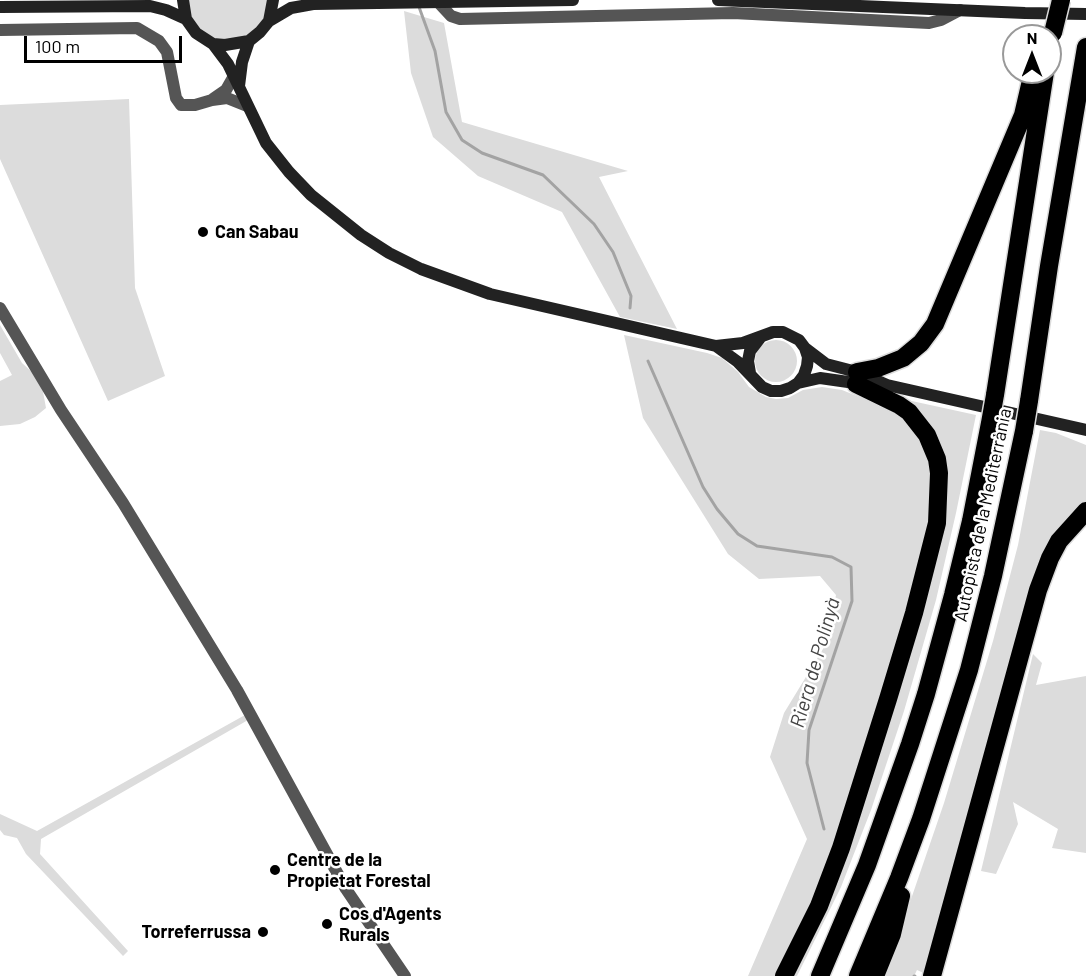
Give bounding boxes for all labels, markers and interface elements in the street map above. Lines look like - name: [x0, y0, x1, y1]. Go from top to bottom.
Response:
- scale bar: [27, 24, 184, 62]
- north arrow: [1002, 24, 1062, 84]
- text: N: [1027, 28, 1037, 47]
- text: 100 m: [35, 35, 80, 57]
- place label: Can Sabau: [215, 221, 298, 243]
- marker: Can Sabau: [196, 225, 210, 239]
- street label: Autopista de la Mediterrània: [950, 406, 1016, 624]
- water label: Riera de Polinyà: [785, 596, 845, 730]
- place label: Centre de la Propietat Forestal: [287, 849, 431, 892]
- marker: Centre de la Propietat Forestal: [268, 863, 282, 877]
- place label: Cos d'Agents Rurals: [339, 903, 441, 946]
- marker: Cos d'Agents Rurals: [320, 917, 334, 931]
- place label: Torreferrussa: [142, 921, 251, 943]
- marker: Torreferrussa: [256, 925, 270, 939]

